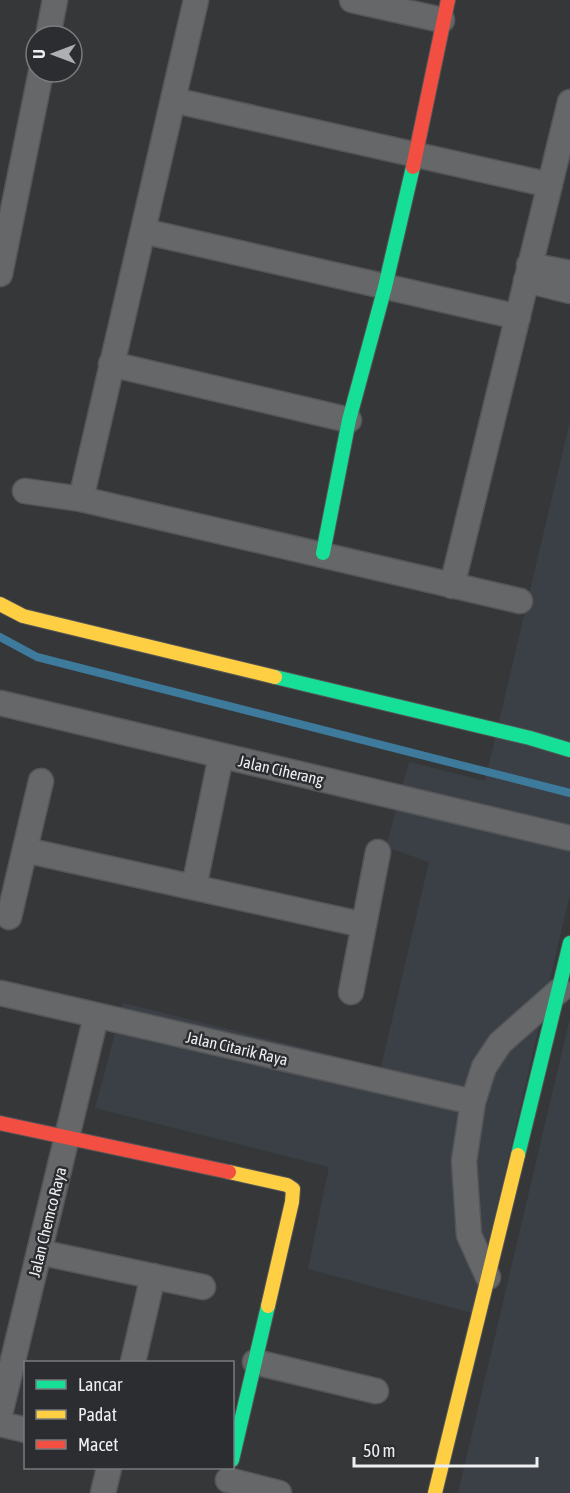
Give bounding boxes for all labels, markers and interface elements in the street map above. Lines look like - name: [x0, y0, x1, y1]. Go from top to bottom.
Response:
- north arrow: [24, 24, 84, 84]
- text: U: [30, 49, 48, 59]
- street label: Jalan Ciherang: [237, 751, 325, 790]
- street label: Jalan Citarik Raya: [184, 1028, 290, 1069]
- street label: Jalan Chemco Raya: [25, 1165, 70, 1279]
- legend: [24, 1361, 234, 1469]
- text: Lancar: [78, 1374, 123, 1395]
- text: Padat: [78, 1404, 117, 1425]
- scale bar: [354, 1430, 537, 1468]
- text: Macet: [78, 1434, 118, 1455]
- text: 50 m: [363, 1440, 395, 1461]

